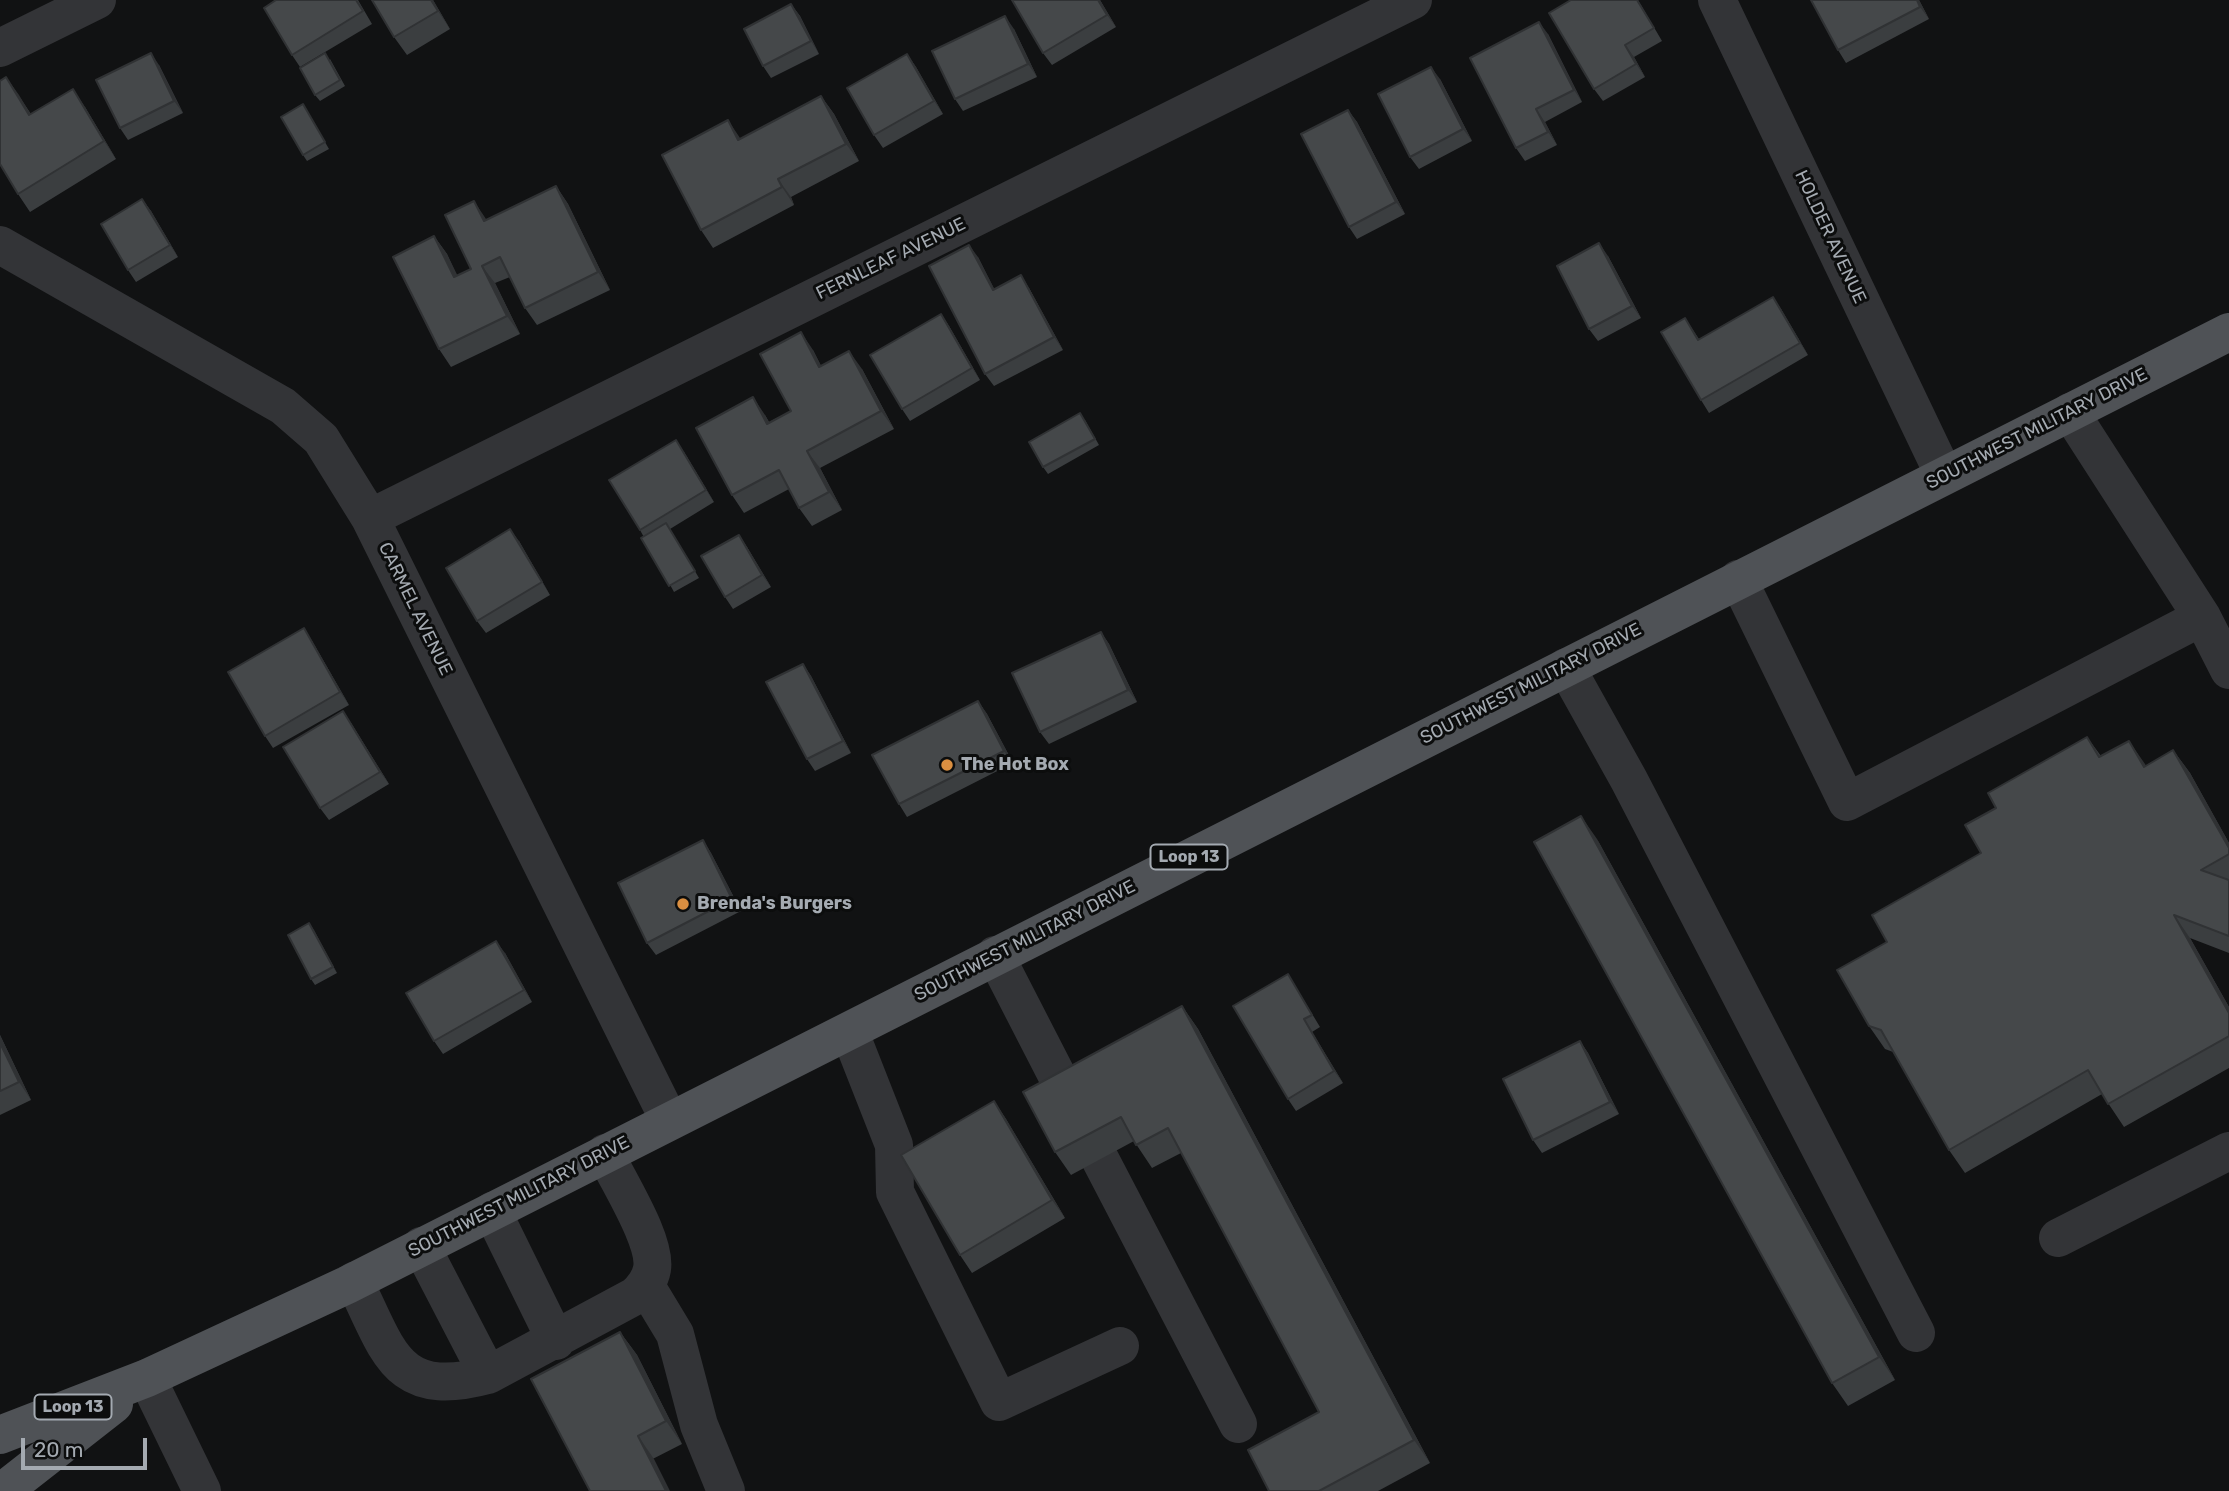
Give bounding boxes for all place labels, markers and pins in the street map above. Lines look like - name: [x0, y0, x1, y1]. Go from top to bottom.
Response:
- place label: The Hot Box: [961, 754, 1069, 776]
- marker: The Hot Box: [939, 757, 955, 773]
- place label: Brenda's Burgers: [697, 893, 852, 915]
- marker: Brenda's Burgers: [675, 896, 691, 912]

